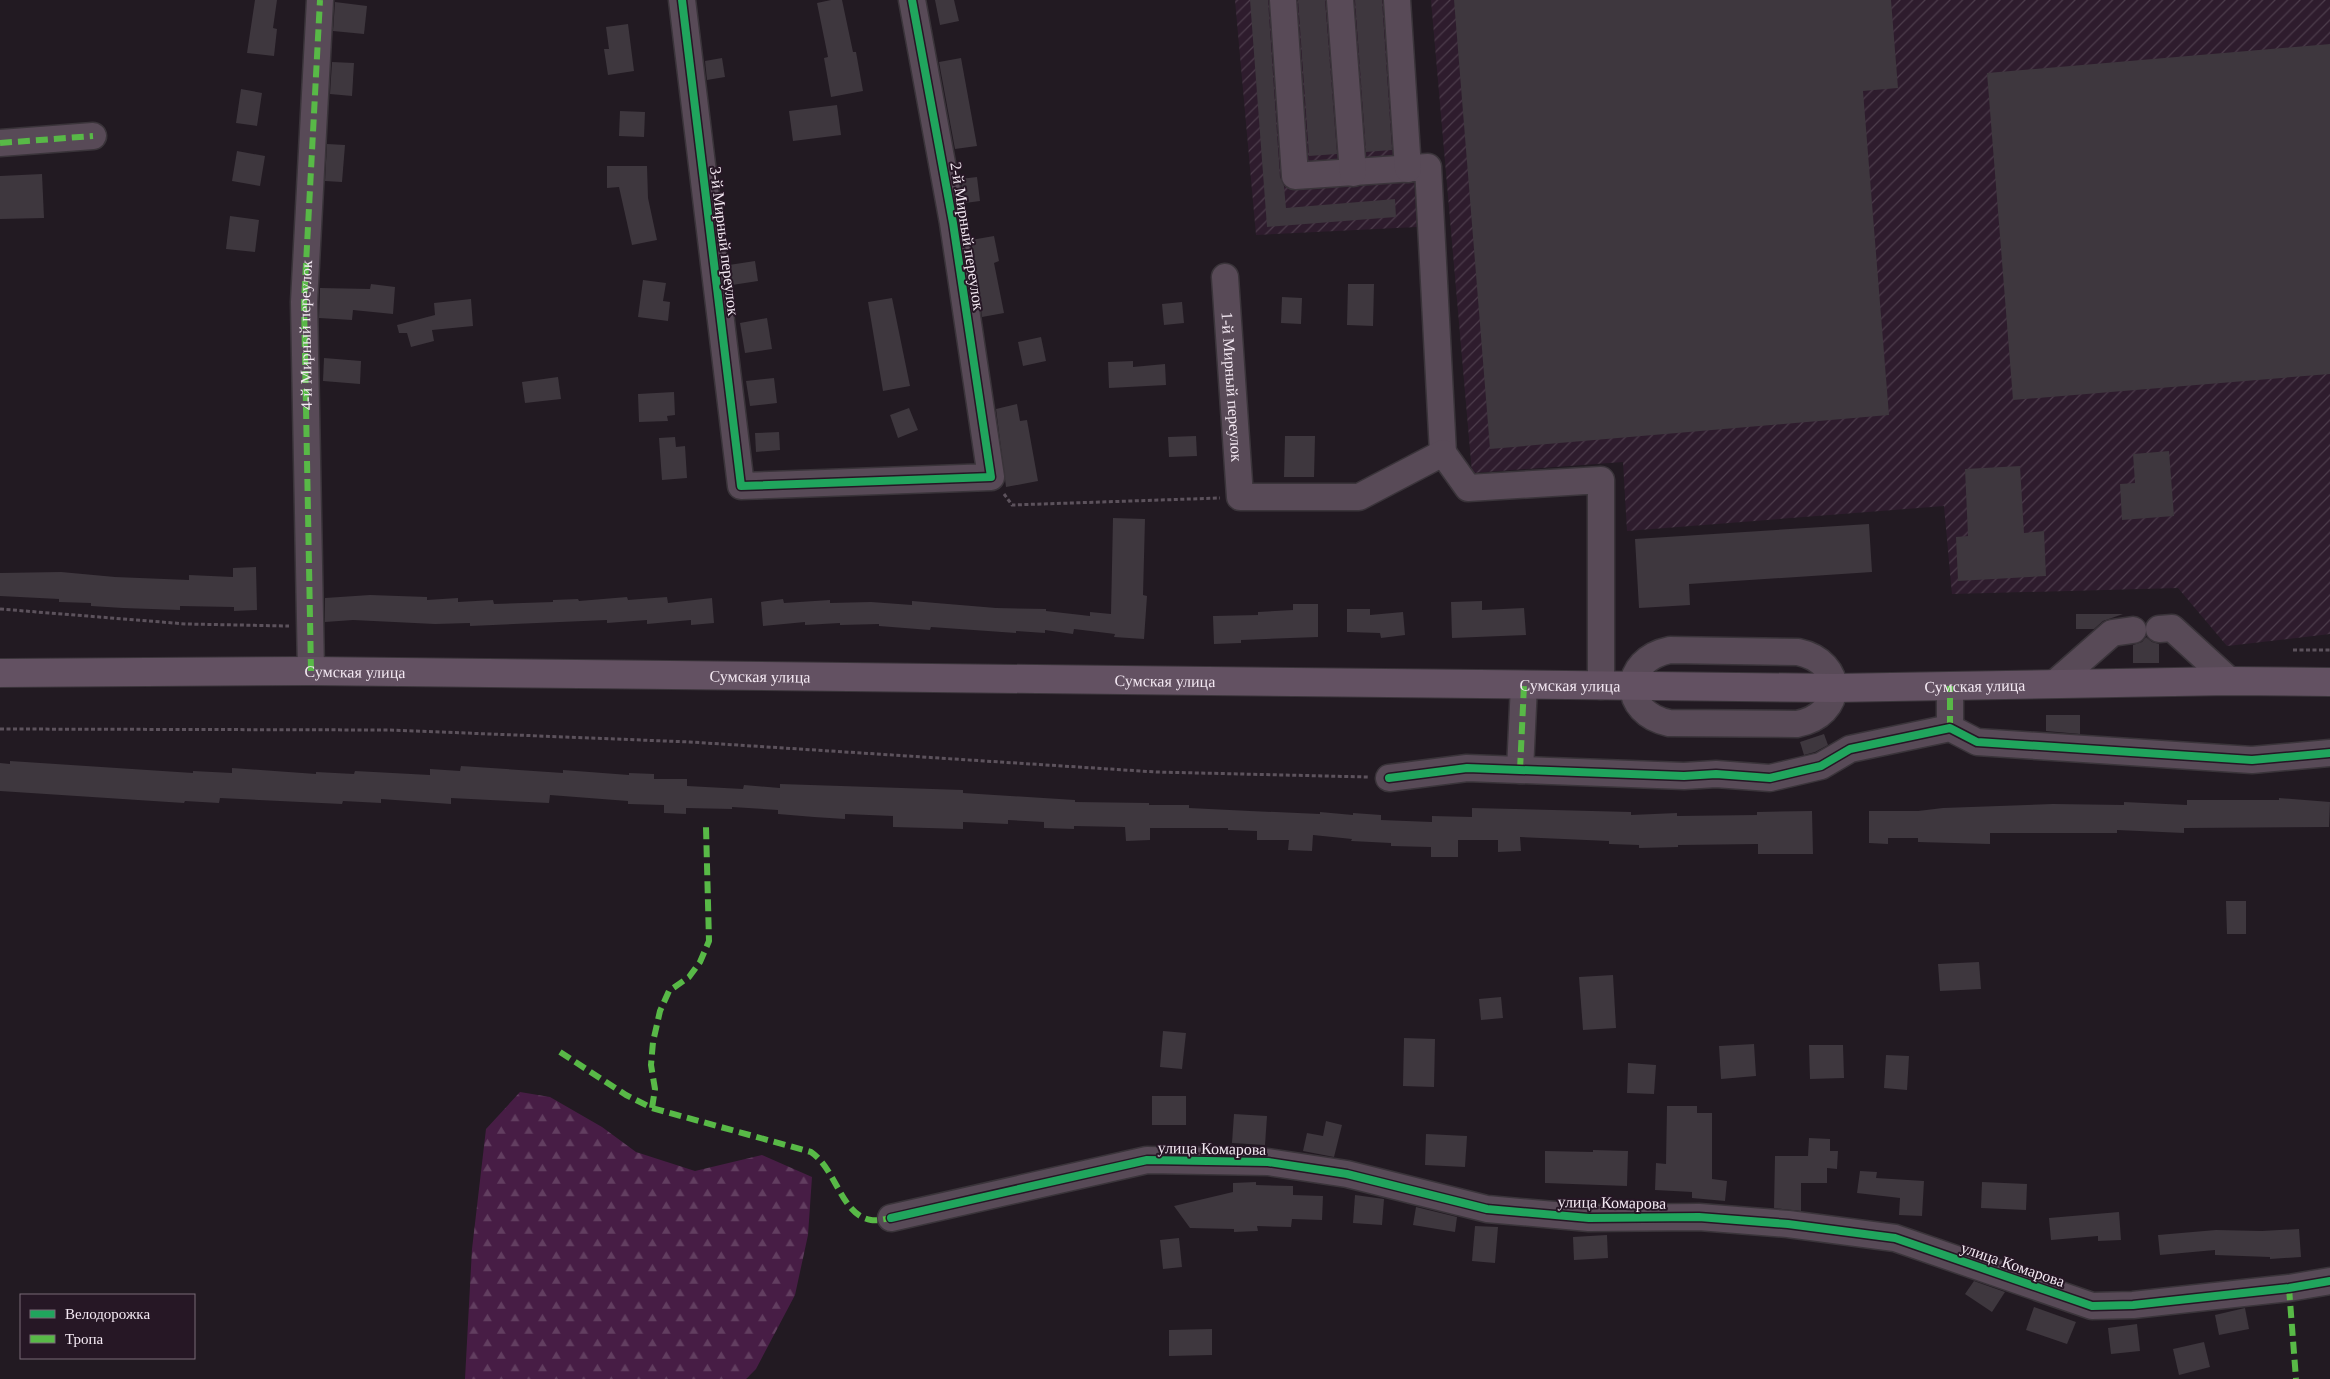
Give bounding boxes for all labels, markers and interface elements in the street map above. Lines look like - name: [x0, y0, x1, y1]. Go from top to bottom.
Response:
- street label: 2-й Мирный переулок: [946, 161, 988, 312]
- street label: 3-й Мирный переулок: [706, 166, 742, 317]
- street label: 4-й Мирный переулок: [296, 259, 315, 410]
- street label: 1-й Мирный переулок: [1218, 311, 1246, 462]
- street label: Сумская улица: [305, 663, 405, 682]
- street label: Сумская улица: [709, 667, 810, 686]
- street label: Сумская улица: [1114, 672, 1215, 691]
- street label: Сумская улица: [1519, 676, 1620, 696]
- street label: Сумская улица: [1924, 677, 2025, 696]
- street label: улица Комарова: [1158, 1139, 1266, 1159]
- street label: улица Комарова: [1558, 1193, 1666, 1213]
- street label: улица Комарова: [1958, 1239, 2067, 1291]
- legend: [20, 1294, 195, 1359]
- text: Велодорожка: [65, 1306, 150, 1322]
- text: Тропа: [65, 1331, 104, 1347]

